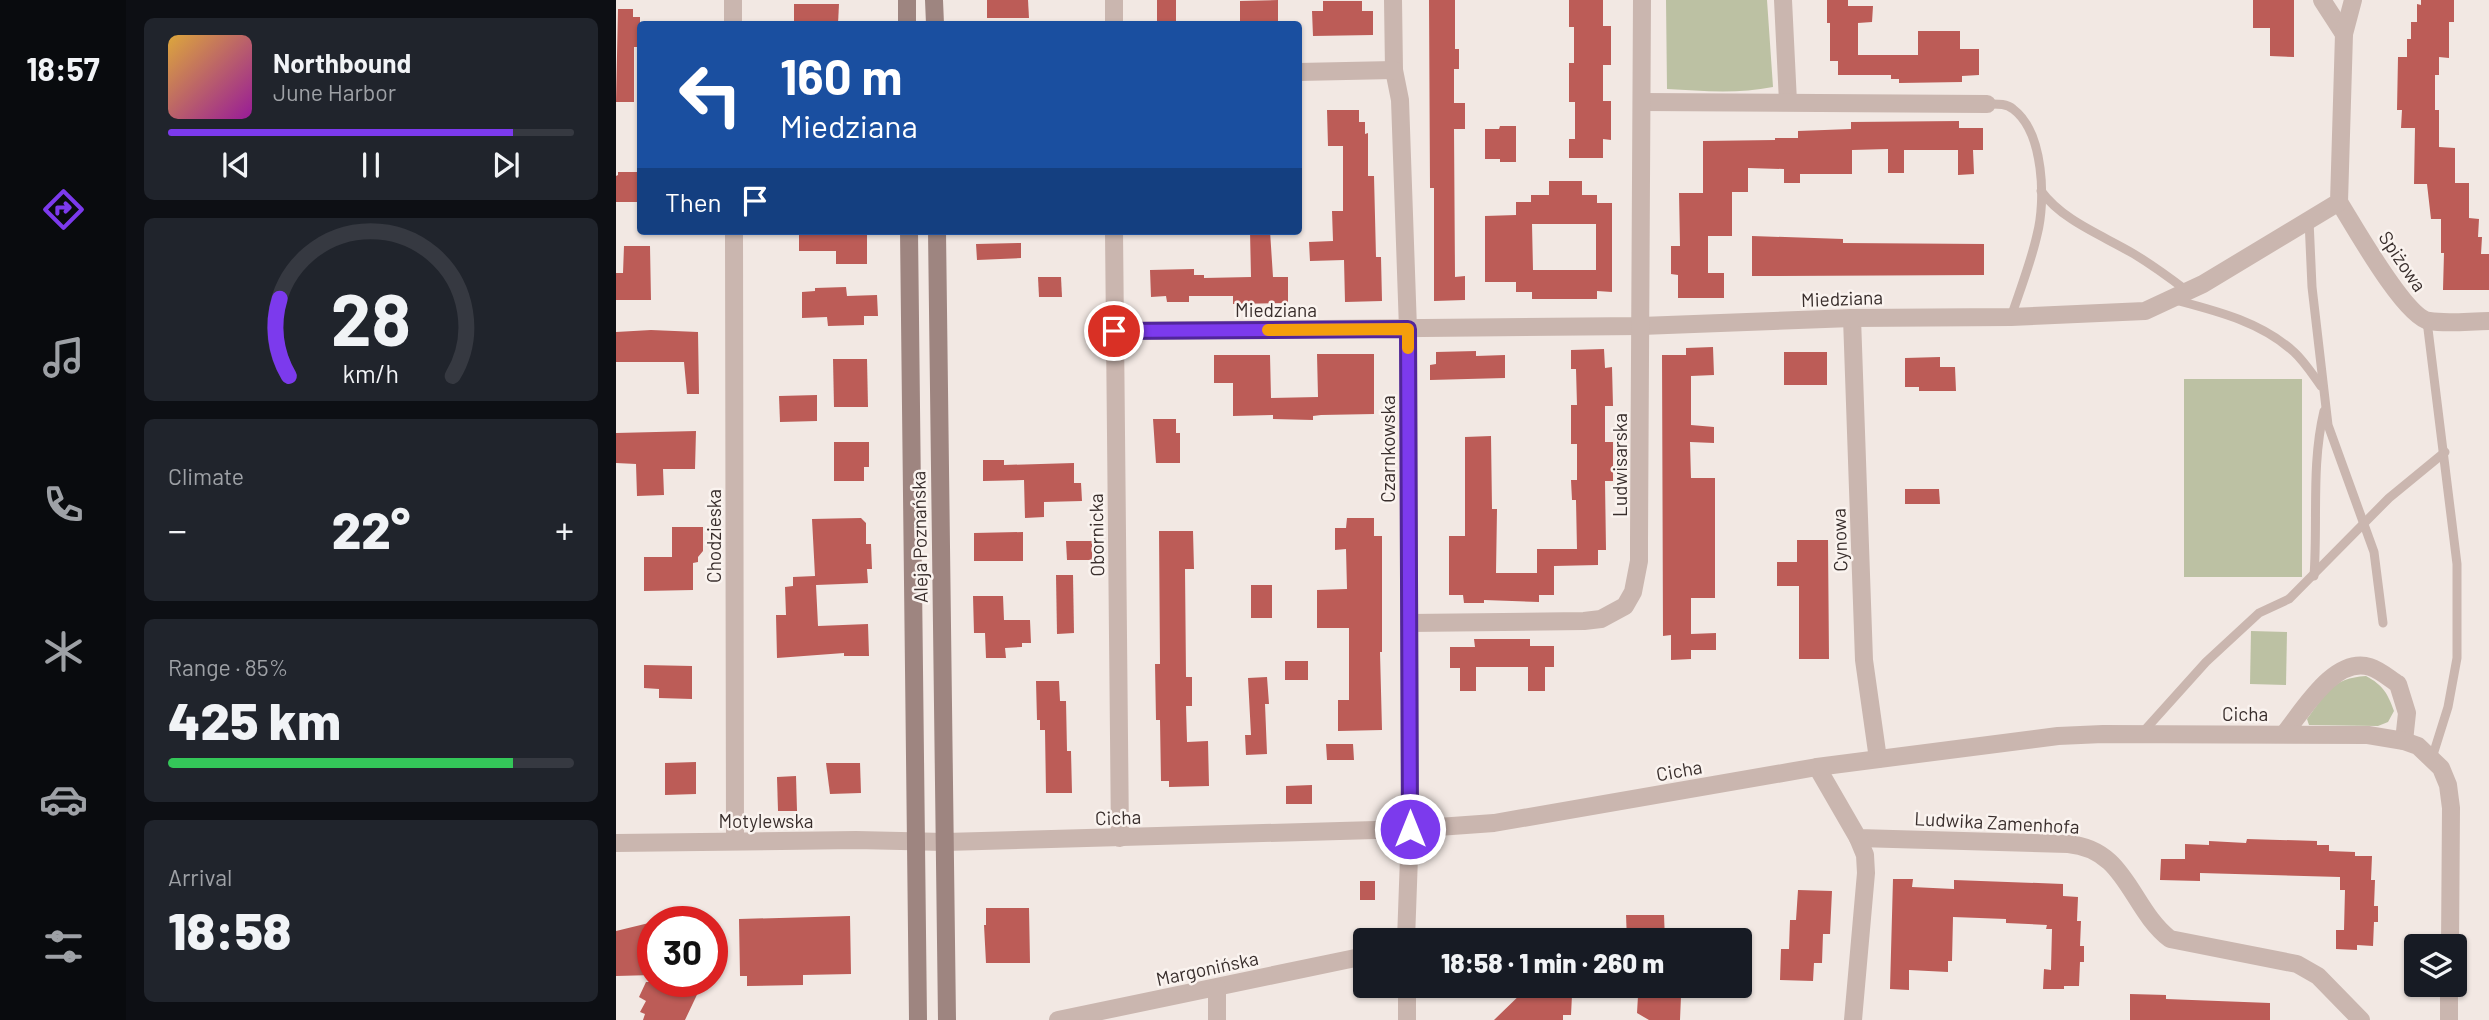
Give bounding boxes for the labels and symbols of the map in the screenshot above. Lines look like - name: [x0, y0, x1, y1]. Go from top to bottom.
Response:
- street label: Spiżowa: [2374, 226, 2432, 296]
- street label: Miedziana: [1801, 285, 1883, 311]
- street label: Miedziana: [1235, 298, 1317, 321]
- pin: [1084, 301, 1144, 361]
- street label: Czarnkowska: [1376, 395, 1399, 503]
- street label: Ludwisarska: [1608, 413, 1631, 517]
- street label: Aleja Poznańska: [906, 471, 932, 603]
- street label: Chodzieska: [702, 489, 725, 583]
- street label: Obornicka: [1084, 493, 1108, 577]
- street label: Cynowa: [1826, 508, 1852, 572]
- street label: Cicha: [2222, 702, 2268, 725]
- street label: Cicha: [1654, 755, 1704, 785]
- position arrow: [1373, 792, 1447, 866]
- street label: Cicha: [1095, 805, 1141, 829]
- street label: Ludwika Zamenhofa: [1914, 806, 2080, 838]
- street label: Motylewska: [718, 809, 814, 832]
- speed limit sign: 30: [637, 906, 728, 997]
- street label: Margonińska: [1154, 946, 1260, 990]

